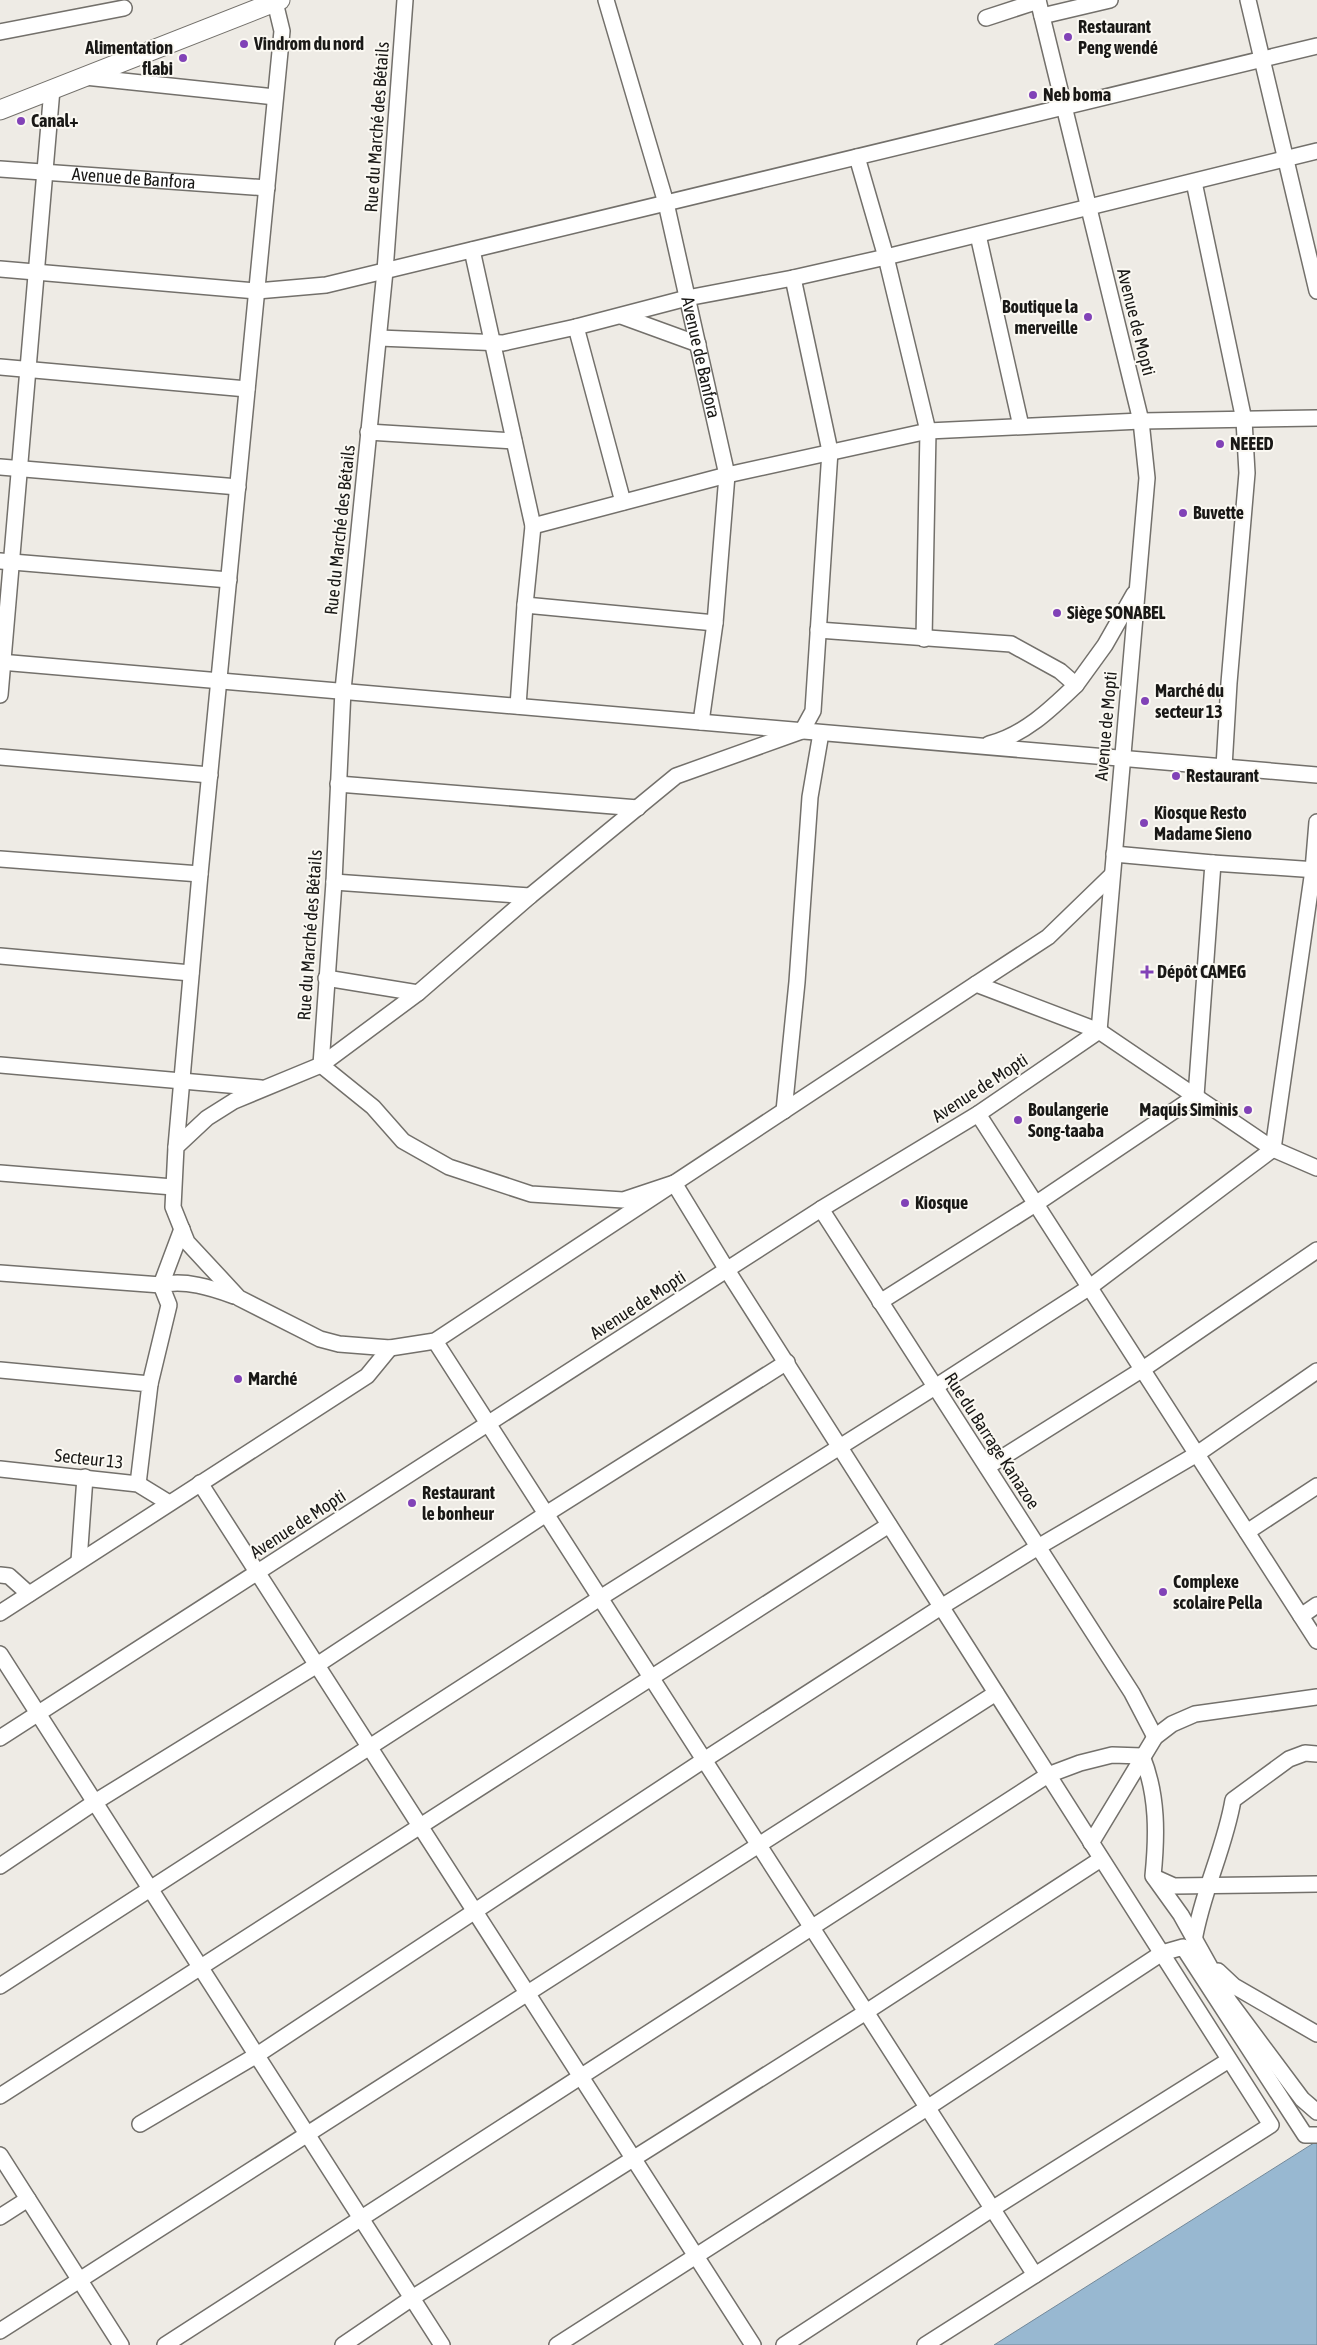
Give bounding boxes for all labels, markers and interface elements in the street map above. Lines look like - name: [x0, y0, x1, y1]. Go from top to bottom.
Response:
- place label: Restaurant Peng wendé: [1078, 16, 1158, 58]
- marker: Restaurant Peng wendé: [1062, 31, 1074, 43]
- place label: Vindrom du nord: [253, 33, 364, 54]
- place label: Alimentation flabi: [84, 37, 173, 79]
- marker: Vindrom du nord: [238, 38, 250, 50]
- street label: Rue du Marché des Bétails: [360, 41, 393, 213]
- marker: Alimentation flabi: [177, 52, 189, 64]
- place label: Neb boma: [1043, 84, 1111, 105]
- marker: Neb boma: [1027, 89, 1039, 101]
- place label: Canal+: [31, 110, 79, 131]
- marker: Canal+: [15, 115, 27, 127]
- street label: Avenue de Banfora: [71, 163, 196, 193]
- street label: Avenue de Mopti: [1113, 266, 1160, 378]
- street label: Avenue de Banfora: [677, 295, 725, 420]
- place label: Boutique la merveille: [1002, 296, 1078, 338]
- marker: Boutique la merveille: [1082, 311, 1094, 323]
- place label: NEEED: [1230, 433, 1274, 454]
- marker: NEEED: [1214, 438, 1226, 450]
- street label: Rue du Marché des Bétails: [320, 444, 359, 616]
- place label: Buvette: [1193, 502, 1244, 523]
- marker: Buvette: [1177, 507, 1189, 519]
- place label: Siège SONABEL: [1067, 602, 1166, 623]
- marker: Siège SONABEL: [1051, 607, 1063, 619]
- street label: Avenue de Mopti: [1090, 670, 1121, 782]
- place label: Marché du secteur 13: [1155, 680, 1224, 722]
- marker: Marché du secteur 13: [1139, 695, 1151, 707]
- place label: Restaurant: [1186, 765, 1260, 786]
- marker: Restaurant: [1170, 770, 1182, 782]
- place label: Kiosque Resto Madame Sieno: [1154, 802, 1252, 844]
- marker: Kiosque Resto Madame Sieno: [1138, 817, 1150, 829]
- street label: Rue du Marché des Bétails: [293, 849, 326, 1021]
- place label: Dépôt CAMEG: [1157, 961, 1247, 982]
- marker: Dépôt CAMEG: [1141, 966, 1153, 978]
- street label: Avenue de Mopti: [928, 1049, 1032, 1126]
- place label: Boulangerie Song-taaba: [1028, 1099, 1109, 1141]
- place label: Maquis Siminis: [1139, 1099, 1239, 1120]
- marker: Maquis Siminis: [1242, 1104, 1254, 1116]
- marker: Boulangerie Song-taaba: [1012, 1114, 1024, 1126]
- place label: Kiosque: [915, 1192, 968, 1213]
- marker: Kiosque: [899, 1197, 911, 1209]
- street label: Avenue de Mopti: [586, 1266, 690, 1343]
- place label: Marché: [248, 1368, 297, 1389]
- street label: Rue du Barrage Kanazoe: [940, 1369, 1044, 1513]
- marker: Marché: [232, 1373, 244, 1385]
- street label: Secteur 13: [54, 1444, 124, 1473]
- place label: Restaurant le bonheur: [422, 1482, 496, 1524]
- street label: Avenue de Mopti: [246, 1485, 350, 1562]
- marker: Restaurant le bonheur: [406, 1497, 418, 1509]
- place label: Complexe scolaire Pella: [1173, 1571, 1262, 1613]
- marker: Complexe scolaire Pella: [1157, 1586, 1169, 1598]

